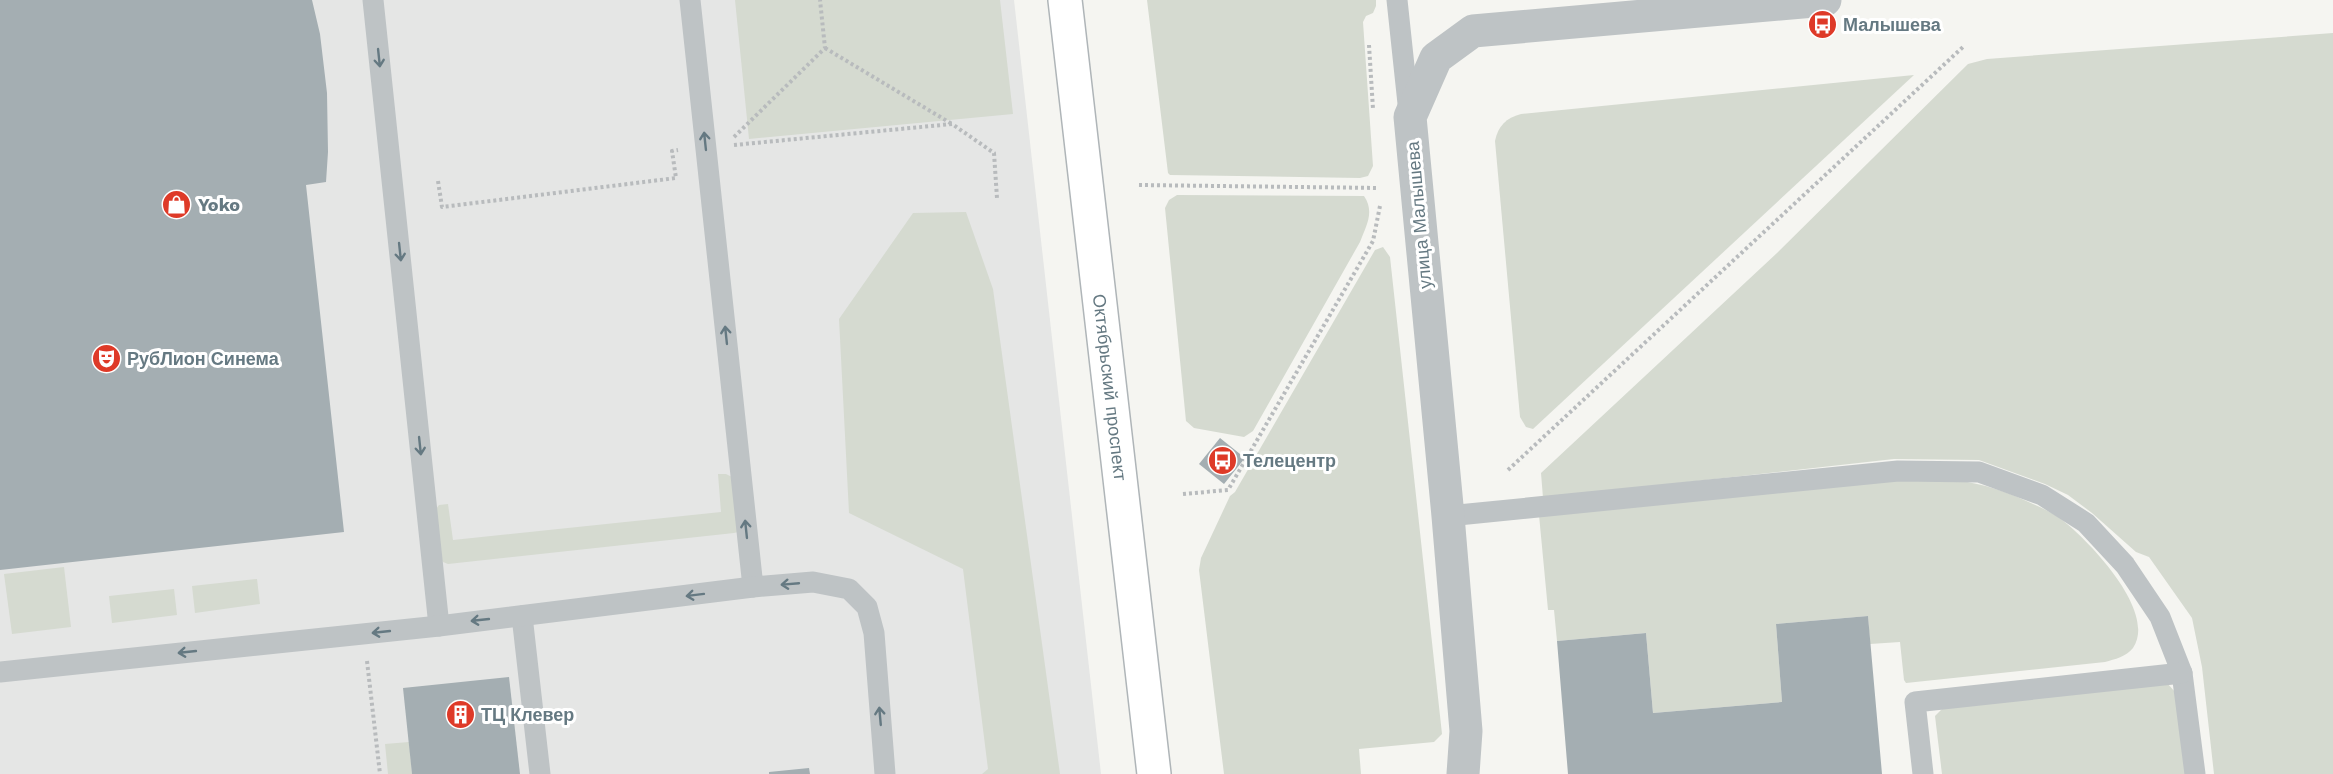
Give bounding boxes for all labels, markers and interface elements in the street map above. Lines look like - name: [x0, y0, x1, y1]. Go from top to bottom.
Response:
- bus stop icon: Малышева: [1806, 9, 1838, 41]
- place label: Малышева: [1843, 14, 1942, 35]
- one-way arrow: [374, 48, 385, 68]
- one-way arrow: [699, 132, 710, 152]
- street label: улица Малышева: [1402, 139, 1435, 290]
- shop icon: Yoko: [161, 189, 193, 221]
- place label: Yoko: [198, 194, 240, 215]
- one-way arrow: [395, 242, 406, 262]
- street label: Октябрьский проспект: [1089, 293, 1131, 482]
- one-way arrow: [720, 326, 731, 346]
- theatre icon: РубЛион Синема: [90, 343, 122, 375]
- place label: РубЛион Синема: [127, 348, 280, 369]
- one-way arrow: [415, 436, 426, 455]
- bus stop icon: Телецентр: [1206, 445, 1238, 477]
- place label: Телецентр: [1243, 450, 1336, 471]
- one-way arrow: [740, 520, 751, 540]
- one-way arrow: [780, 579, 800, 590]
- one-way arrow: [685, 589, 705, 600]
- one-way arrow: [471, 615, 491, 626]
- one-way arrow: [372, 626, 392, 637]
- one-way arrow: [178, 647, 198, 658]
- building icon: ТЦ Клевер: [444, 699, 476, 731]
- place label: ТЦ Клевер: [481, 704, 574, 725]
- one-way arrow: [874, 706, 885, 726]

